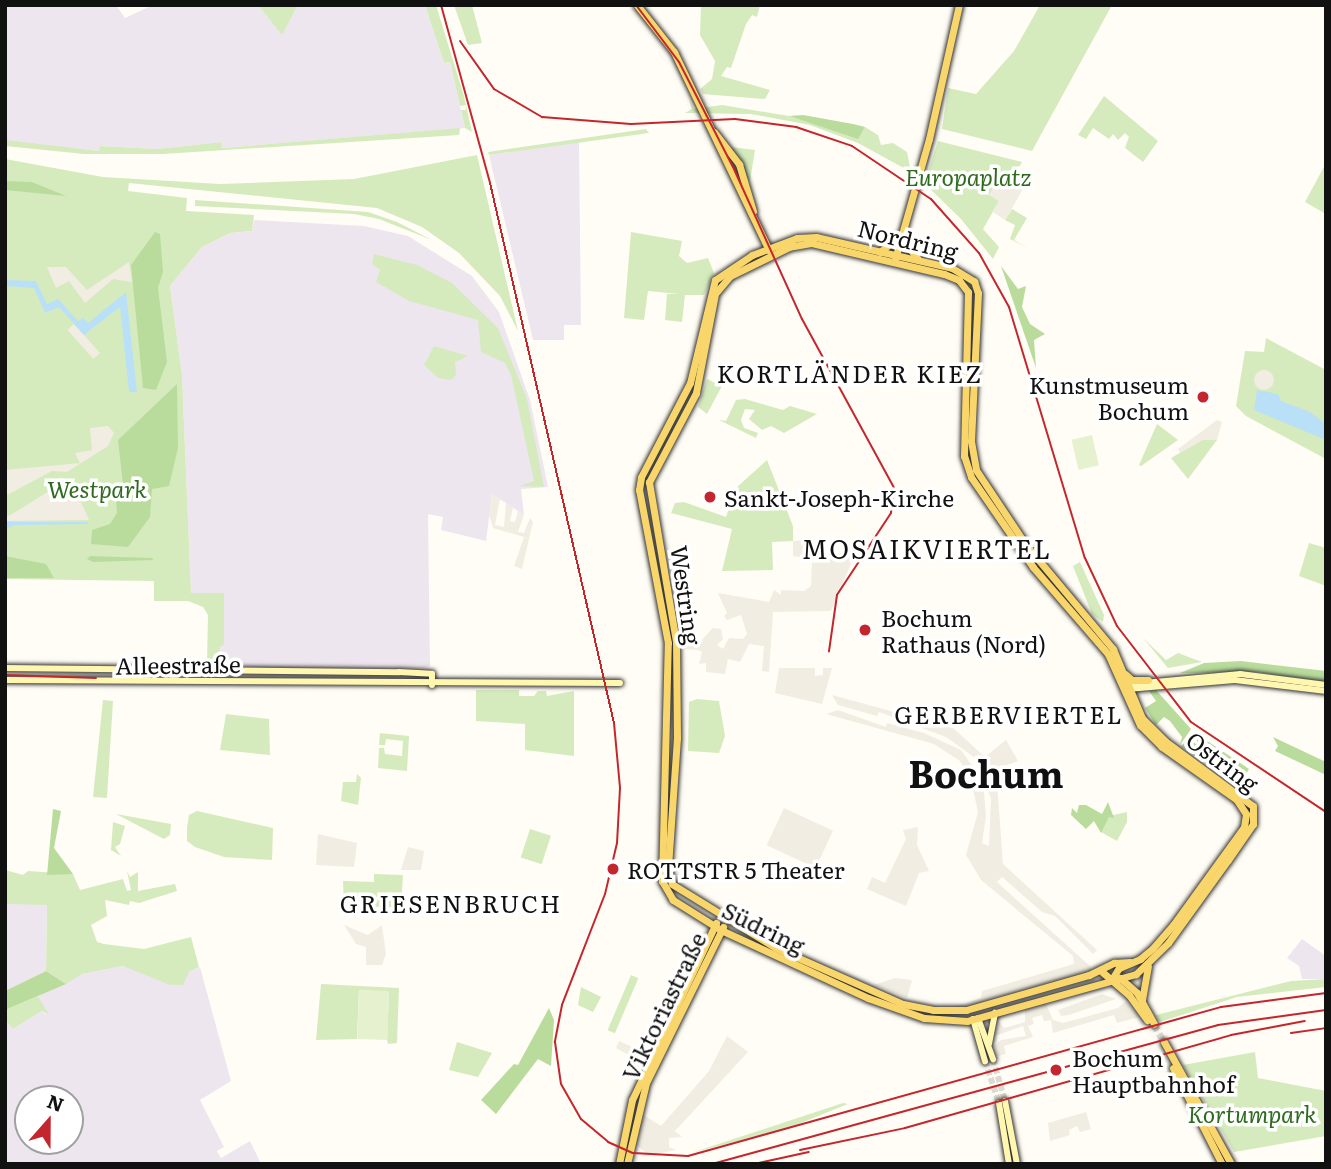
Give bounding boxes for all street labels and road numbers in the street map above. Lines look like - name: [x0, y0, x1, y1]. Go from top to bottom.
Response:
- street label: Nordring: [855, 213, 961, 265]
- street label: Westring: [666, 543, 708, 647]
- street label: Alleestraße: [115, 649, 241, 679]
- street label: Ostring: [1182, 725, 1264, 797]
- street label: Südring: [718, 895, 810, 959]
- street label: Viktoriastraße: [615, 928, 711, 1084]

